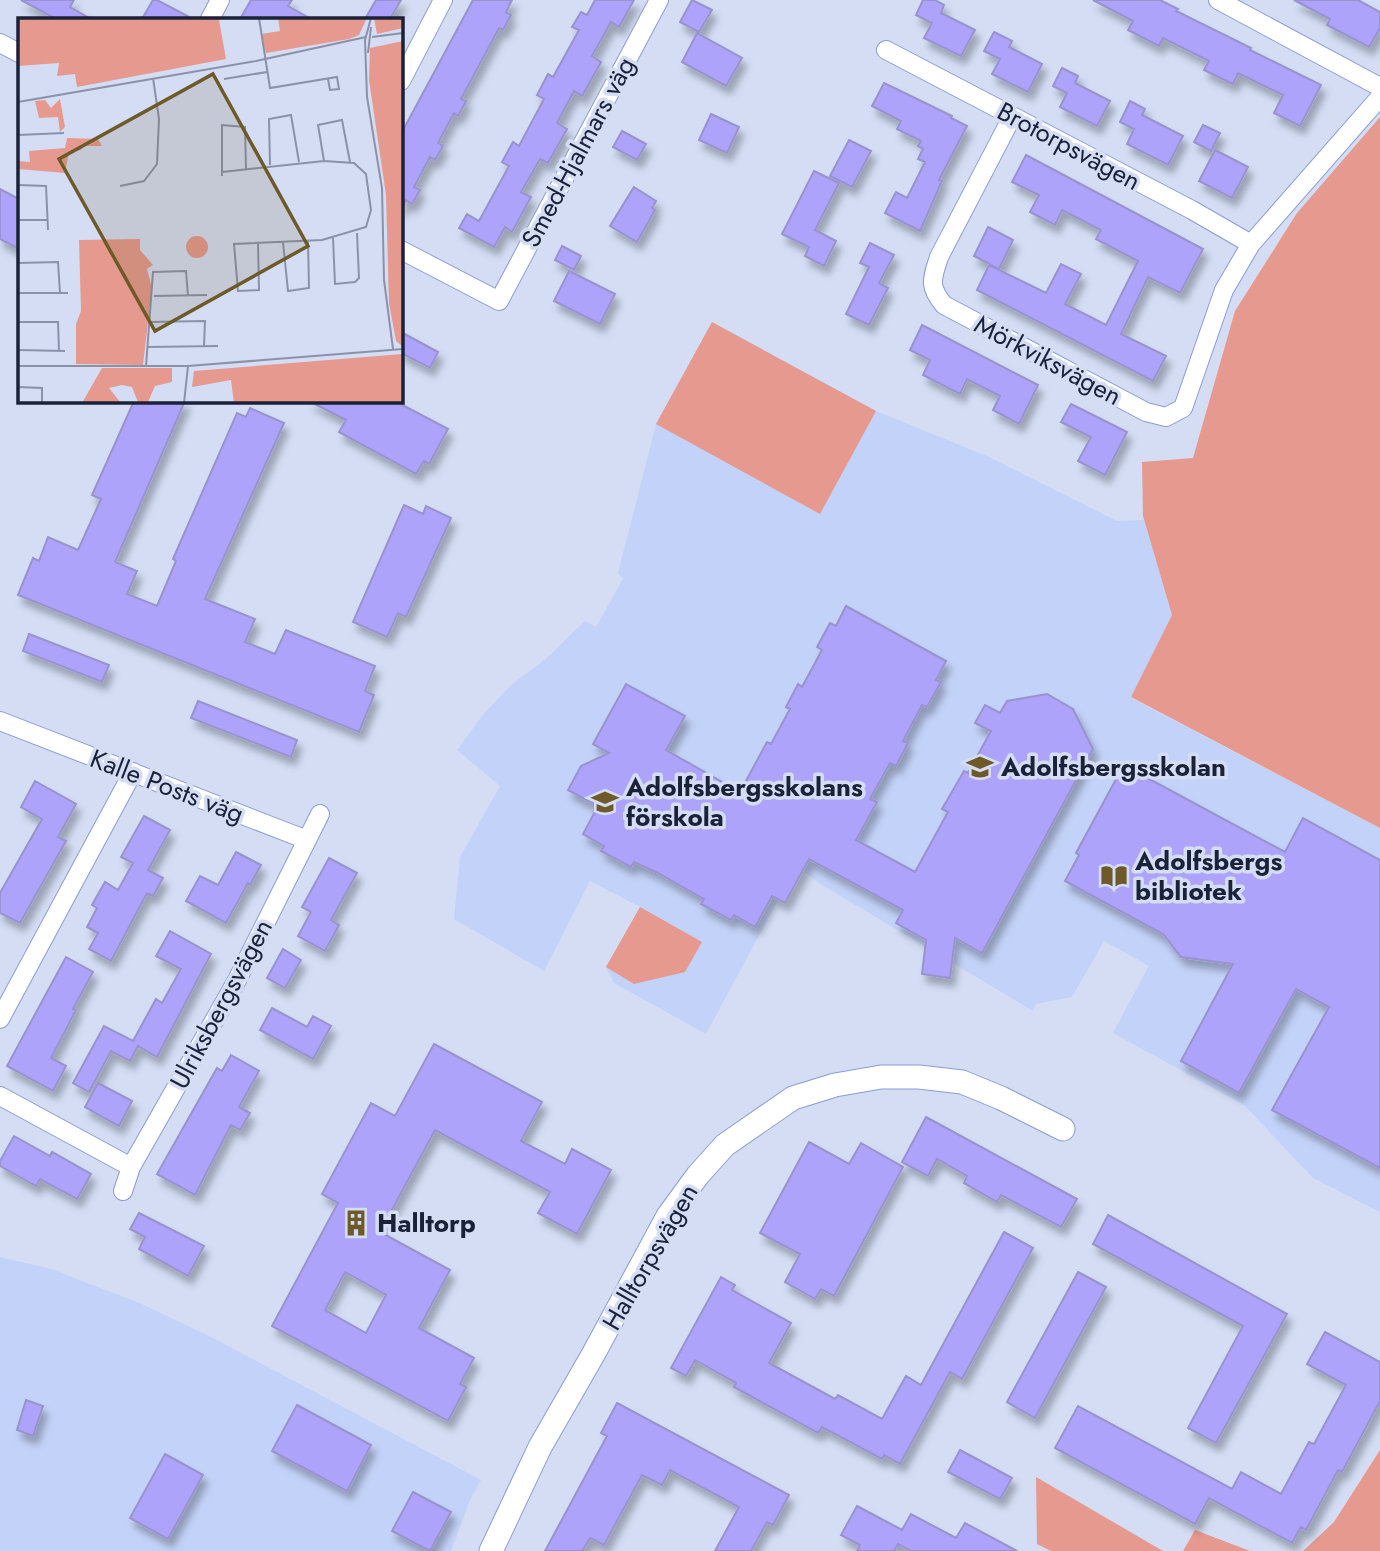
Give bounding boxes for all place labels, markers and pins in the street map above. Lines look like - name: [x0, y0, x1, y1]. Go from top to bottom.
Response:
- place label: Adolfsbergsskolan: [1000, 748, 1226, 786]
- school or university icon: Adolfsbergsskolan: [965, 752, 995, 782]
- place label: Adolfsbergsskolans förskola: [625, 768, 863, 836]
- school or university icon: Adolfsbergsskolans förskola: [590, 787, 620, 817]
- place label: Adolfsbergs bibliotek: [1134, 842, 1282, 910]
- library icon: Adolfsbergs bibliotek: [1099, 861, 1129, 891]
- place label: Halltorp: [377, 1204, 476, 1242]
- building icon: Halltorp: [341, 1208, 371, 1238]

